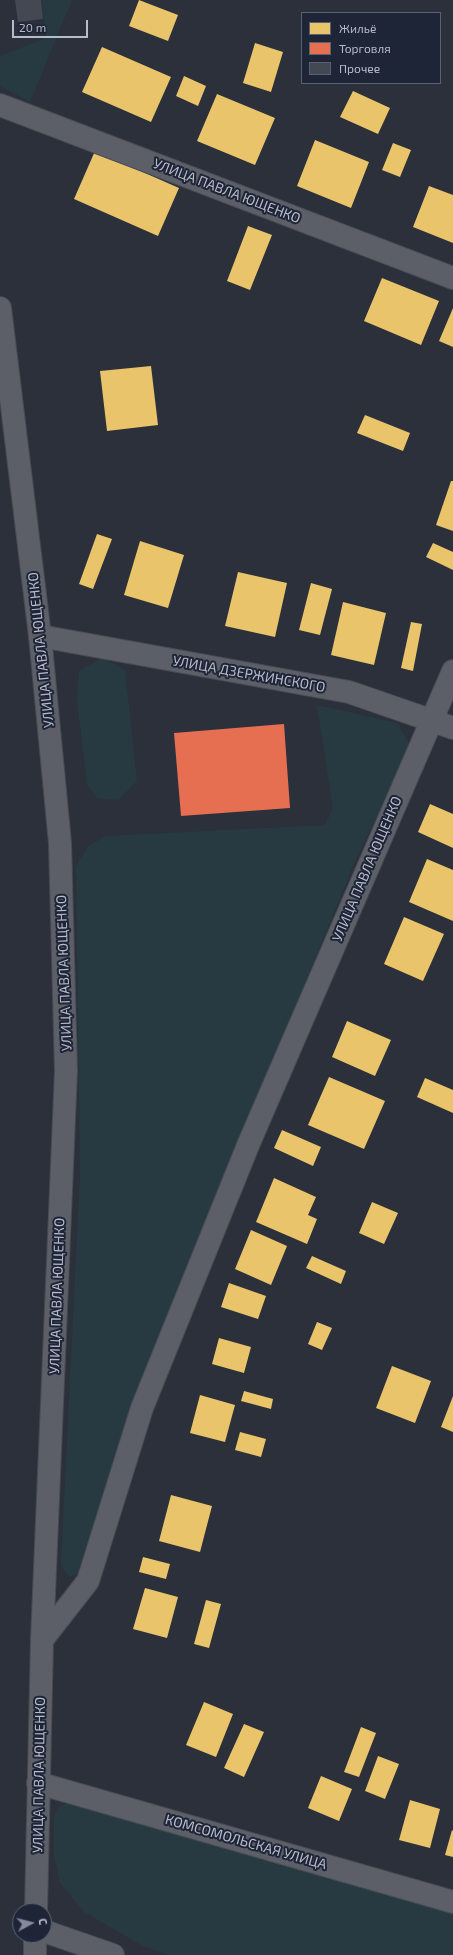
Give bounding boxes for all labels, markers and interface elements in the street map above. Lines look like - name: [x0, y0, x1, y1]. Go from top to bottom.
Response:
- scale bar: [14, 12, 90, 38]
- legend: [301, 12, 441, 84]
- text: 20 m: [19, 20, 46, 34]
- text: Жильё: [339, 21, 376, 35]
- text: Торговля: [339, 41, 391, 55]
- text: Прочее: [339, 61, 380, 75]
- street label: УЛИЦА ПАВЛА ЮЩЕНКО: [151, 155, 303, 227]
- street label: УЛИЦА ПАВЛА ЮЩЕНКО: [24, 571, 58, 729]
- street label: УЛИЦА ДЗЕРЖИНСКОГО: [171, 652, 327, 696]
- street label: УЛИЦА ПАВЛА ЮЩЕНКО: [329, 794, 405, 944]
- street label: УЛИЦА ПАВЛА ЮЩЕНКО: [53, 895, 75, 1051]
- street label: УЛИЦА ПАВЛА ЮЩЕНКО: [46, 1218, 68, 1374]
- street label: УЛИЦА ПАВЛА ЮЩЕНКО: [29, 1697, 49, 1853]
- street label: КОМСОМОЛЬСКАЯ УЛИЦА: [163, 1811, 329, 1873]
- north arrow: [12, 1903, 52, 1943]
- text: С: [37, 1918, 50, 1926]

